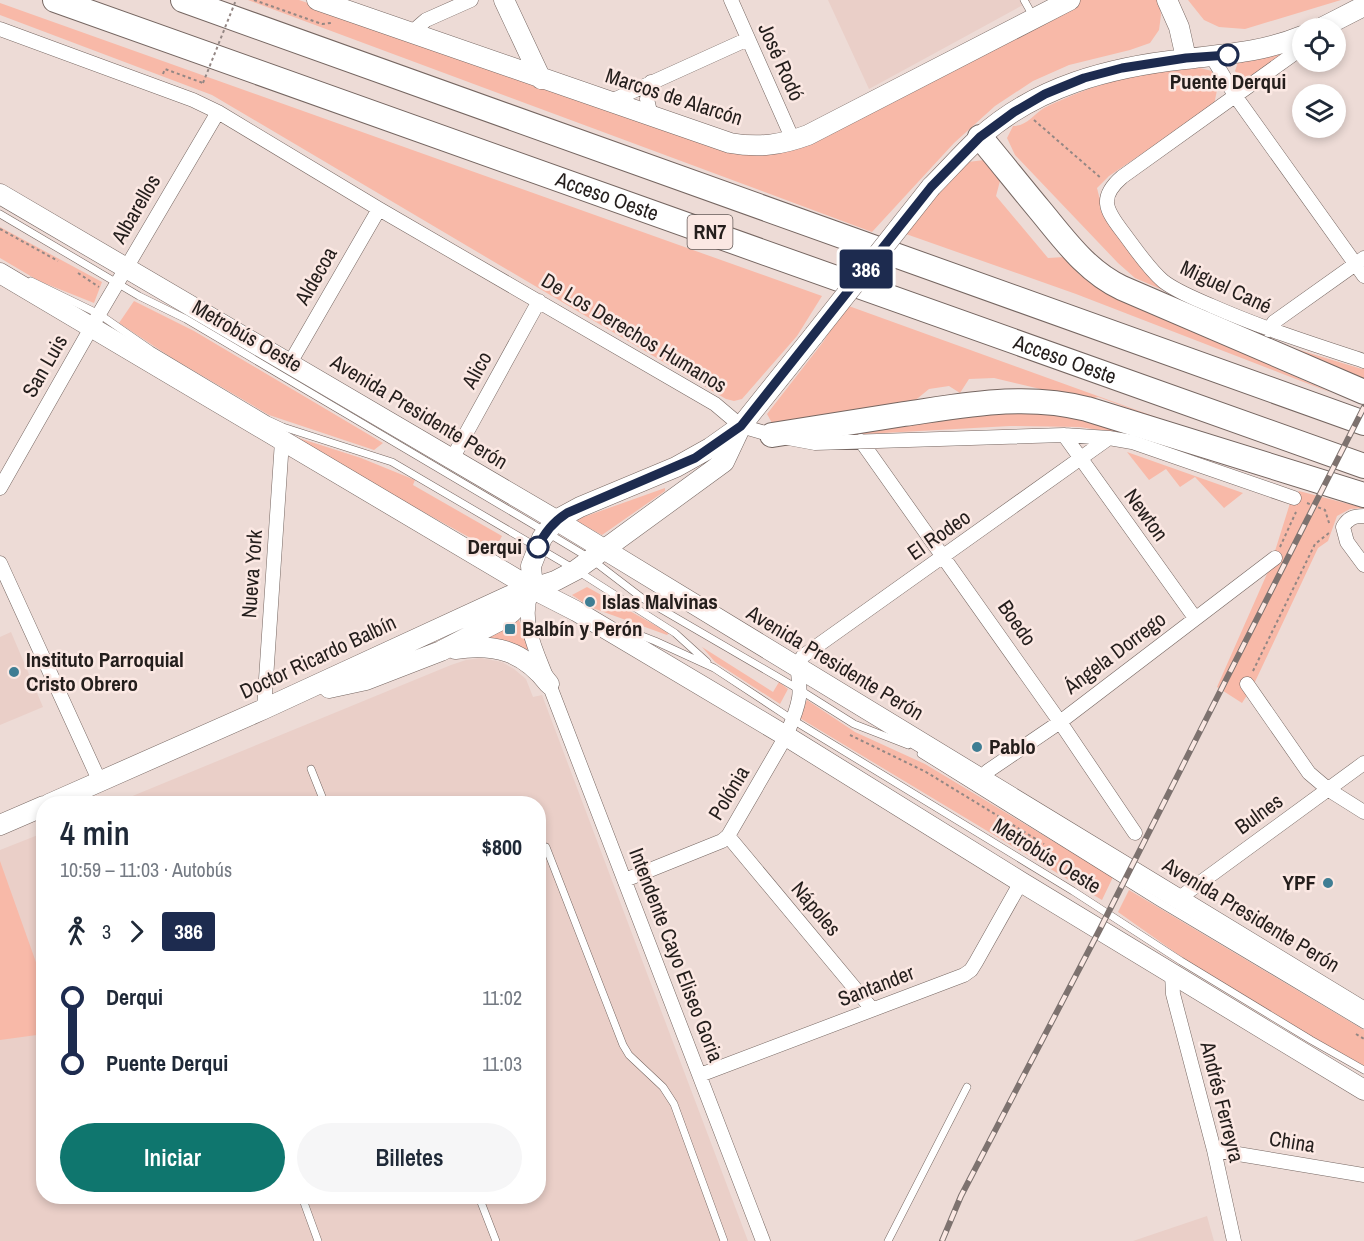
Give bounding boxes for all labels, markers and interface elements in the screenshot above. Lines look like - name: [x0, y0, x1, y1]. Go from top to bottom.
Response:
- street label: José Rodó: [751, 18, 811, 105]
- map controls: [1292, 18, 1346, 138]
- button: locate: [1292, 18, 1346, 72]
- marker: Puente Derqui: [1217, 44, 1239, 66]
- street label: Marcos de Alarcón: [602, 61, 746, 132]
- place label: Puente Derqui: [1170, 67, 1286, 96]
- button: layers: [1292, 84, 1346, 138]
- street label: Acceso Oeste: [551, 164, 663, 228]
- street label: Albarellos: [104, 169, 167, 250]
- road number: RN7: [688, 215, 732, 249]
- street label: Aldecoa: [287, 241, 344, 311]
- line badge: 386: [832, 250, 900, 288]
- street label: Miguel Cané: [1176, 253, 1277, 320]
- text: 386: [852, 255, 880, 284]
- street label: De Los Derechos Humanos: [536, 266, 732, 399]
- street label: Metrobús Oeste: [187, 292, 308, 379]
- street label: Acceso Oeste: [1009, 327, 1120, 391]
- street label: San Luis: [15, 329, 74, 402]
- street label: Alico: [454, 346, 499, 394]
- street label: Avenida Presidente Perón: [324, 347, 513, 476]
- street label: Newton: [1118, 483, 1175, 547]
- street label: El Rodeo: [901, 502, 976, 567]
- street label: Nueva York: [234, 529, 269, 619]
- place label: Derqui: [467, 532, 522, 561]
- marker: Derqui: [527, 536, 549, 558]
- place label: Islas Malvinas: [602, 587, 718, 616]
- street label: Boedo: [991, 594, 1044, 651]
- marker: Islas Malvinas: [583, 595, 597, 609]
- street label: Avenida Presidente Perón: [740, 598, 929, 727]
- street label: Ángela Dorrego: [1057, 605, 1172, 701]
- street label: Doctor Ricardo Balbín: [235, 608, 401, 705]
- place label: Balbín y Perón: [522, 614, 643, 643]
- marker: Balbín y Perón: [503, 622, 517, 636]
- place label: Instituto Parroquial Cristo Obrero: [26, 645, 184, 698]
- marker: Instituto Parroquial Cristo Obrero: [7, 665, 21, 679]
- place label: Pablo: [989, 732, 1036, 761]
- marker: Pablo: [970, 740, 984, 754]
- street label: Polónia: [701, 760, 756, 825]
- street label: Bulnes: [1229, 786, 1289, 841]
- text: 4 min: [60, 811, 130, 855]
- street label: Metrobús Oeste: [988, 811, 1107, 900]
- text: $800: [482, 832, 522, 862]
- street label: Intendente Cayo Eliseo Goria: [622, 844, 731, 1066]
- street label: Avenida Presidente Perón: [1156, 850, 1345, 979]
- text: 10:59 – 11:03 · Autobús: [60, 856, 232, 883]
- place label: YPF: [1283, 868, 1316, 897]
- street label: Nápoles: [785, 875, 848, 942]
- marker: YPF: [1321, 876, 1335, 890]
- icon: walk: [60, 915, 93, 948]
- icon: forward: [120, 915, 153, 948]
- text: 386: [174, 917, 203, 946]
- text: 3: [102, 918, 111, 945]
- street label: Santander: [834, 958, 918, 1013]
- text: Derqui: [106, 982, 163, 1012]
- text: 11:02: [482, 984, 522, 1011]
- street label: Andrés Ferreyra: [1193, 1037, 1252, 1166]
- text: Puente Derqui: [106, 1048, 228, 1078]
- text: 11:03: [482, 1050, 522, 1077]
- button: Iniciar: [60, 1123, 285, 1192]
- button: Billetes: [297, 1123, 522, 1192]
- street label: China: [1267, 1124, 1317, 1159]

